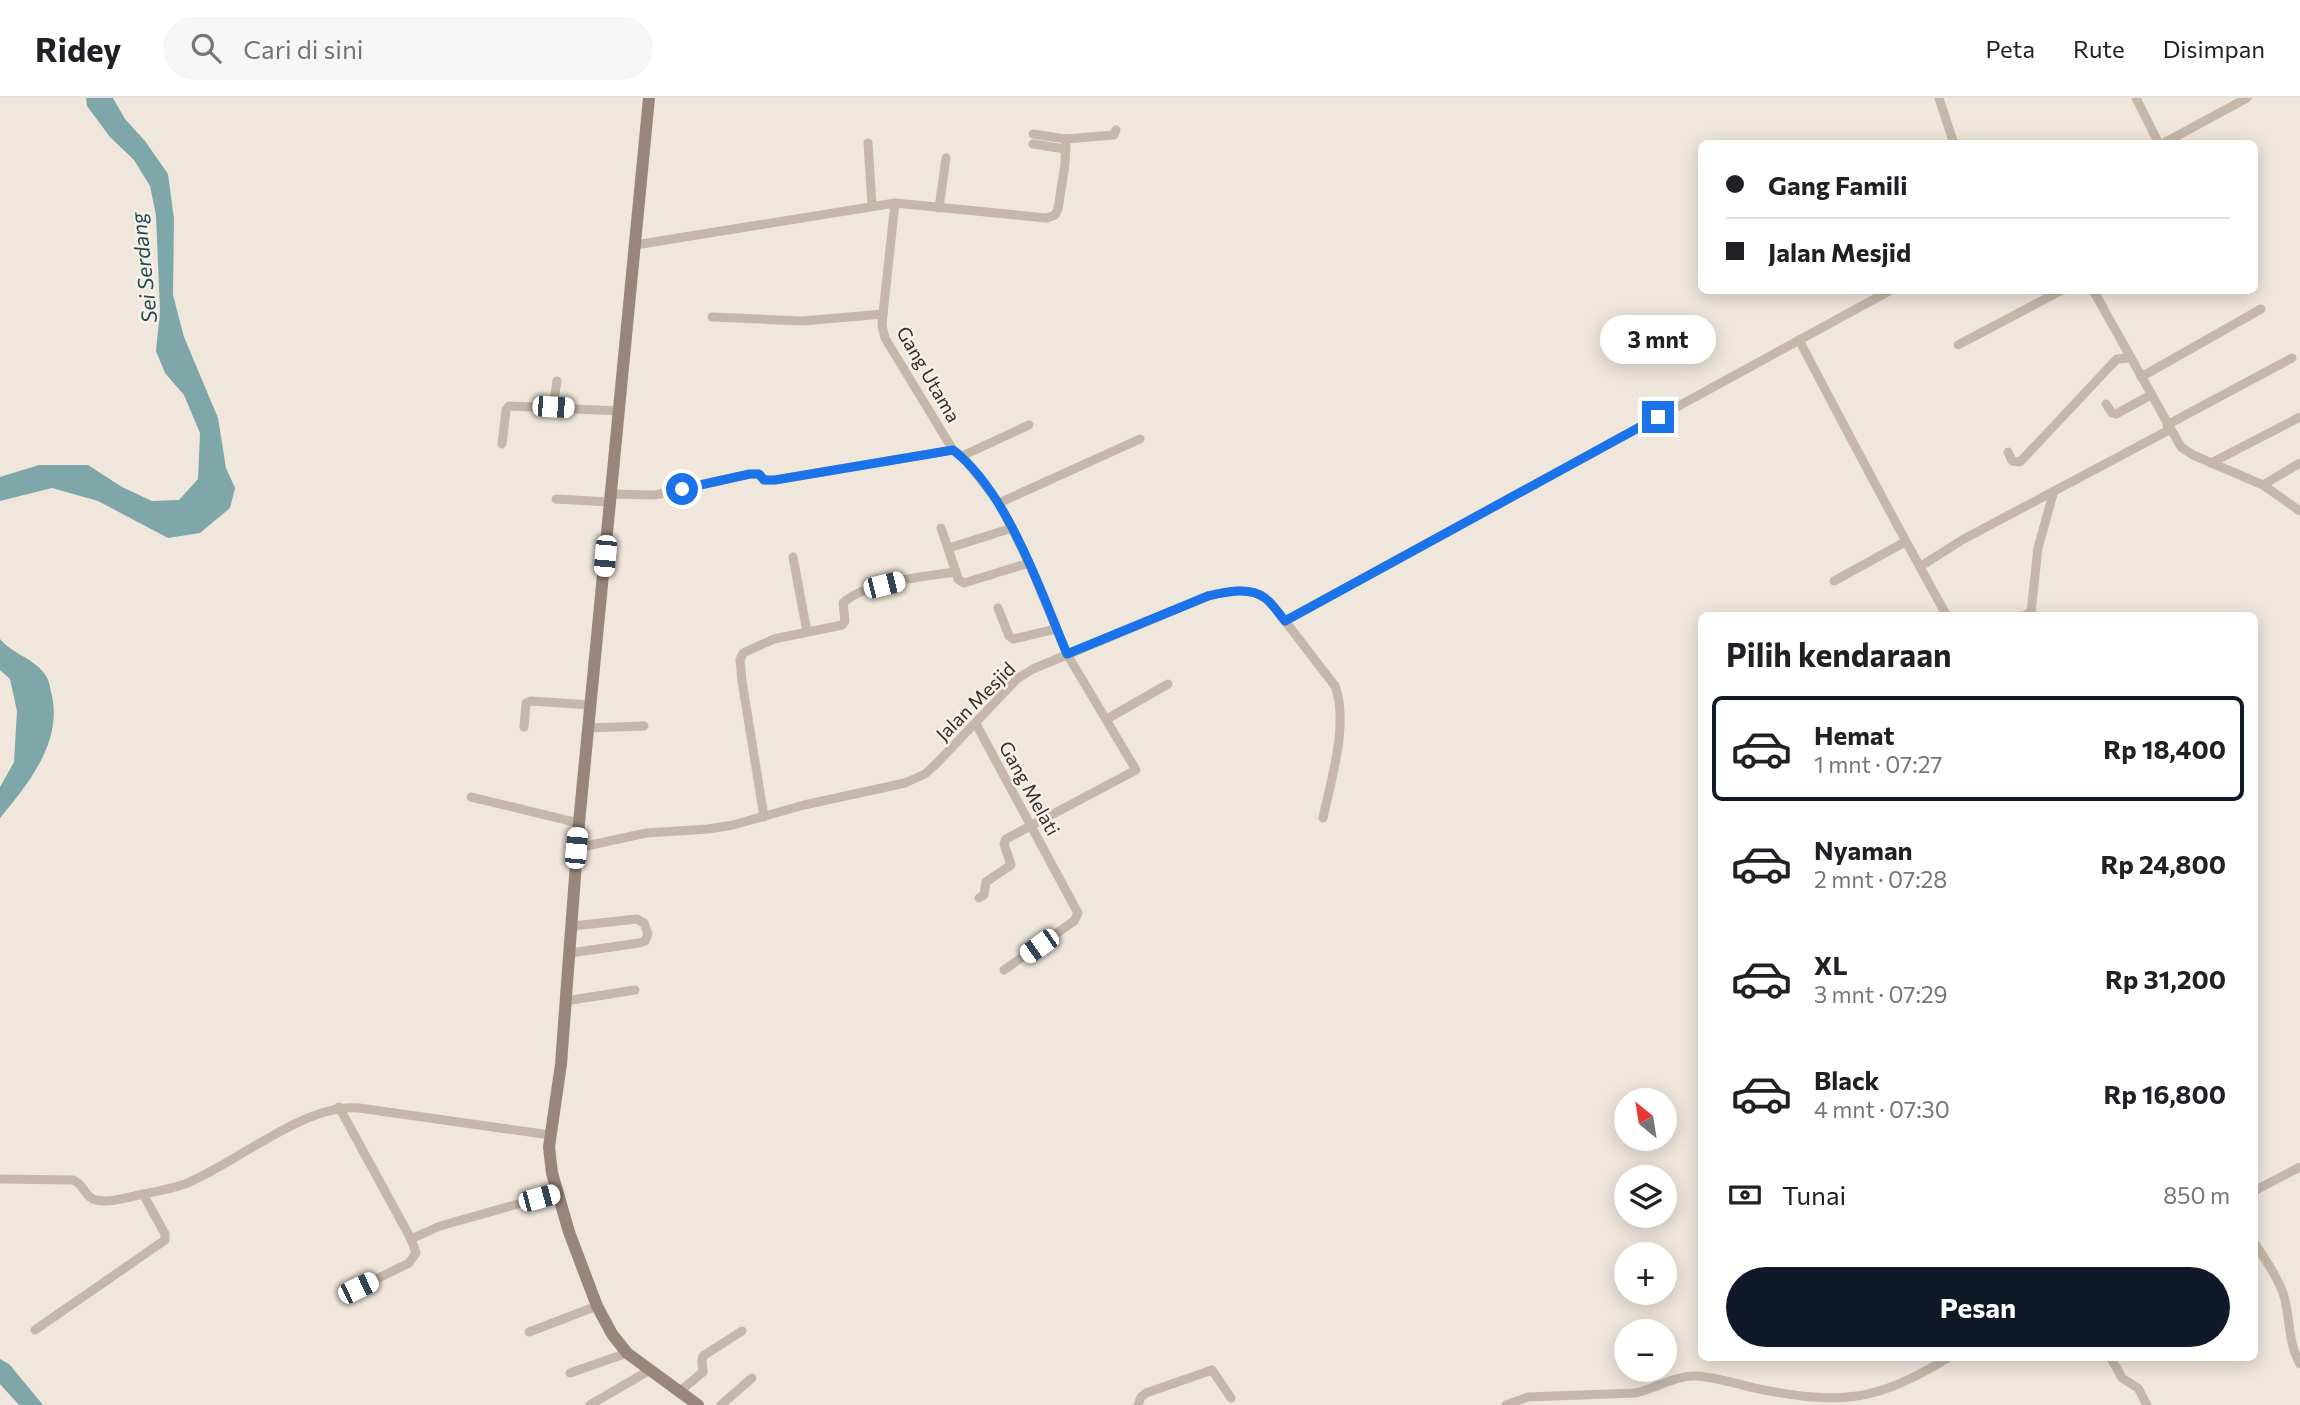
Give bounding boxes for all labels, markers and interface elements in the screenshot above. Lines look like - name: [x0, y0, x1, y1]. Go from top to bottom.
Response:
- search box: [163, 17, 653, 80]
- text: Ridey: [35, 28, 121, 69]
- icon: search: [187, 29, 225, 67]
- text: Cari di sini: [243, 33, 364, 64]
- text: Peta: [1985, 34, 2035, 63]
- text: Rute: [2073, 34, 2125, 63]
- text: Disimpan: [2163, 34, 2265, 63]
- text: Gang Famili: [1768, 169, 1907, 200]
- water label: Sei Serdang: [125, 210, 161, 324]
- text: Jalan Mesjid: [1768, 236, 1911, 267]
- callout: 3 mnt: [1600, 316, 1716, 364]
- street label: Gang Utama: [892, 322, 966, 426]
- text: 3 mnt: [1628, 325, 1688, 353]
- car: [532, 395, 575, 419]
- route end: [1642, 401, 1674, 433]
- route start: [666, 473, 698, 505]
- car: [593, 534, 618, 578]
- car: [862, 570, 907, 600]
- text: Pilih kendaraan: [1726, 634, 1952, 674]
- street label: Jalan Mesjid: [931, 657, 1019, 745]
- icon: car: [1730, 717, 1793, 780]
- text: Hemat: [1814, 719, 1895, 750]
- text: Rp 18,400: [2103, 733, 2226, 764]
- street label: Gang Melati: [995, 737, 1065, 839]
- text: 1 mnt · 07:27: [1814, 750, 1942, 778]
- car: [564, 826, 589, 870]
- icon: car: [1730, 832, 1793, 895]
- text: Nyaman: [1814, 834, 1913, 865]
- text: Rp 24,800: [2101, 848, 2226, 879]
- text: 2 mnt · 07:28: [1814, 865, 1947, 893]
- car: [1016, 925, 1063, 967]
- icon: car: [1730, 947, 1793, 1010]
- text: XL: [1814, 949, 1848, 980]
- text: Rp 31,200: [2105, 963, 2226, 994]
- text: 3 mnt · 07:29: [1814, 980, 1948, 1008]
- icon: car: [1730, 1062, 1793, 1125]
- text: Black: [1814, 1064, 1880, 1095]
- text: Rp 16,800: [2103, 1078, 2226, 1109]
- north arrow: [1614, 1088, 1676, 1152]
- map controls: [1614, 1088, 1677, 1382]
- text: 4 mnt · 07:30: [1814, 1095, 1950, 1123]
- button: layers: [1614, 1165, 1677, 1228]
- icon: cash: [1726, 1176, 1764, 1214]
- text: Tunai: [1782, 1179, 1846, 1210]
- text: 850 m: [2163, 1181, 2230, 1209]
- car: [516, 1182, 563, 1214]
- button: +: [1614, 1242, 1677, 1305]
- button: Pesan: [1726, 1267, 2230, 1347]
- car: [335, 1269, 382, 1307]
- button: −: [1614, 1319, 1677, 1382]

